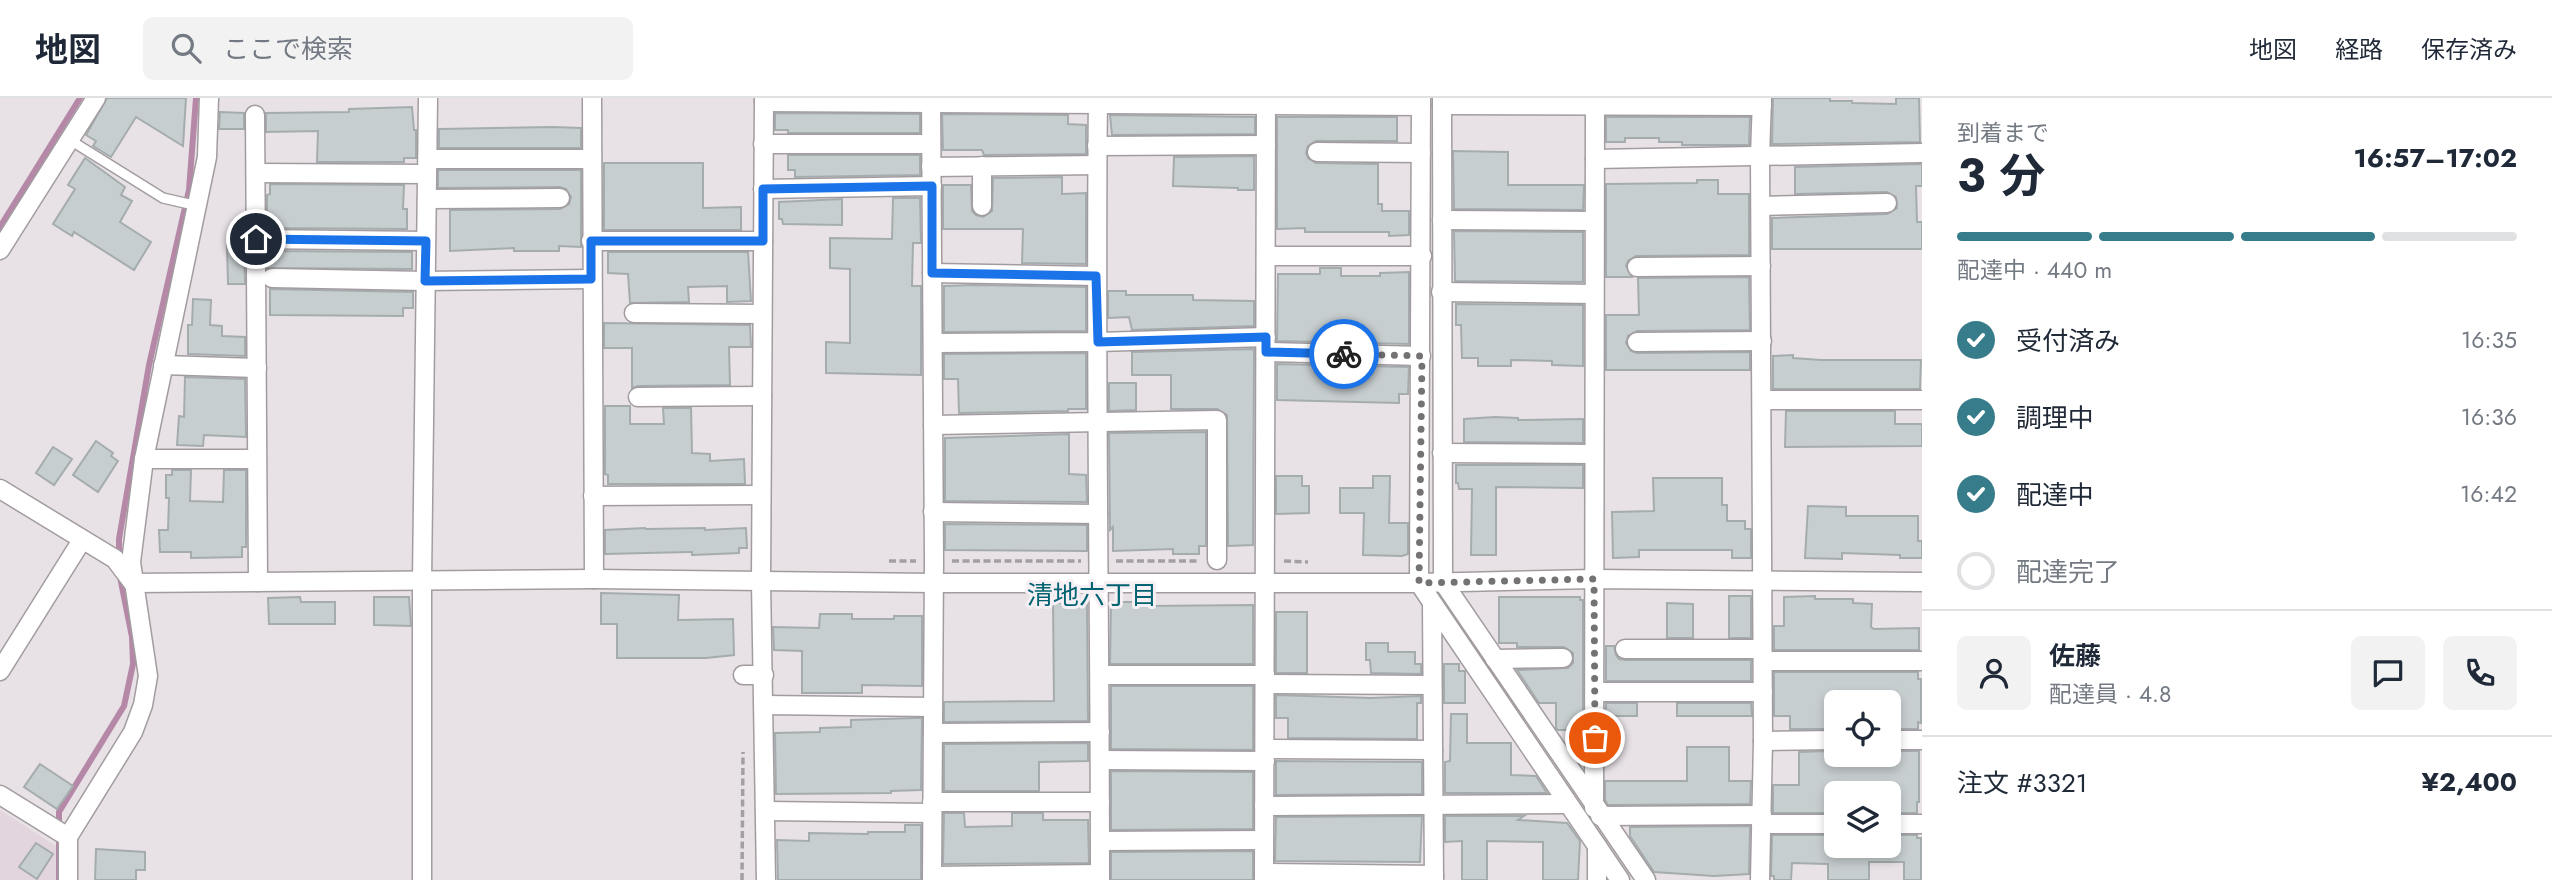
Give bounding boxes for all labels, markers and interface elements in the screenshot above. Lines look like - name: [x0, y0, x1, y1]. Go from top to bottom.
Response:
- search box: [143, 17, 633, 80]
- text: 地図: [35, 26, 101, 73]
- icon: search: [167, 29, 205, 67]
- text: ここで検索: [223, 30, 353, 68]
- text: 地図: [2249, 32, 2297, 67]
- text: 経路: [2335, 32, 2383, 67]
- text: 保存済み: [2421, 32, 2517, 67]
- text: 到着まで: [1957, 116, 2049, 150]
- text: 16:57–17:02: [2354, 139, 2517, 177]
- text: 3 分: [1957, 143, 2045, 209]
- pin: [226, 209, 286, 269]
- icon: home: [237, 220, 275, 258]
- text: 配達中 · 440 m: [1957, 253, 2112, 287]
- courier: [1309, 319, 1379, 389]
- icon: check: [1957, 321, 1995, 359]
- text: 受付済み: [2016, 322, 2120, 360]
- text: 16:35: [2461, 323, 2517, 357]
- icon: bike: [1325, 335, 1363, 373]
- icon: check: [1957, 398, 1995, 436]
- text: 調理中: [2016, 399, 2094, 437]
- text: 16:36: [2461, 400, 2517, 434]
- icon: check: [1957, 475, 1995, 513]
- text: 配達中: [2016, 476, 2094, 514]
- text: 16:42: [2460, 477, 2517, 511]
- text: 配達完了: [2016, 553, 2120, 591]
- district label: 清地六丁目: [1027, 576, 1157, 614]
- button: person: [1957, 636, 2031, 710]
- button: chat: [2351, 636, 2425, 710]
- button: phone: [2443, 636, 2517, 710]
- text: 佐藤: [2049, 637, 2101, 675]
- text: 配達員 · 4.8: [2049, 677, 2172, 711]
- map controls: [1824, 690, 1901, 858]
- button: locate: [1824, 690, 1901, 767]
- pin: [1565, 708, 1625, 768]
- icon: bag: [1576, 719, 1614, 757]
- text: ¥2,400: [2422, 763, 2517, 801]
- text: 注文 #3321: [1957, 764, 2087, 802]
- button: layers: [1824, 781, 1901, 858]

